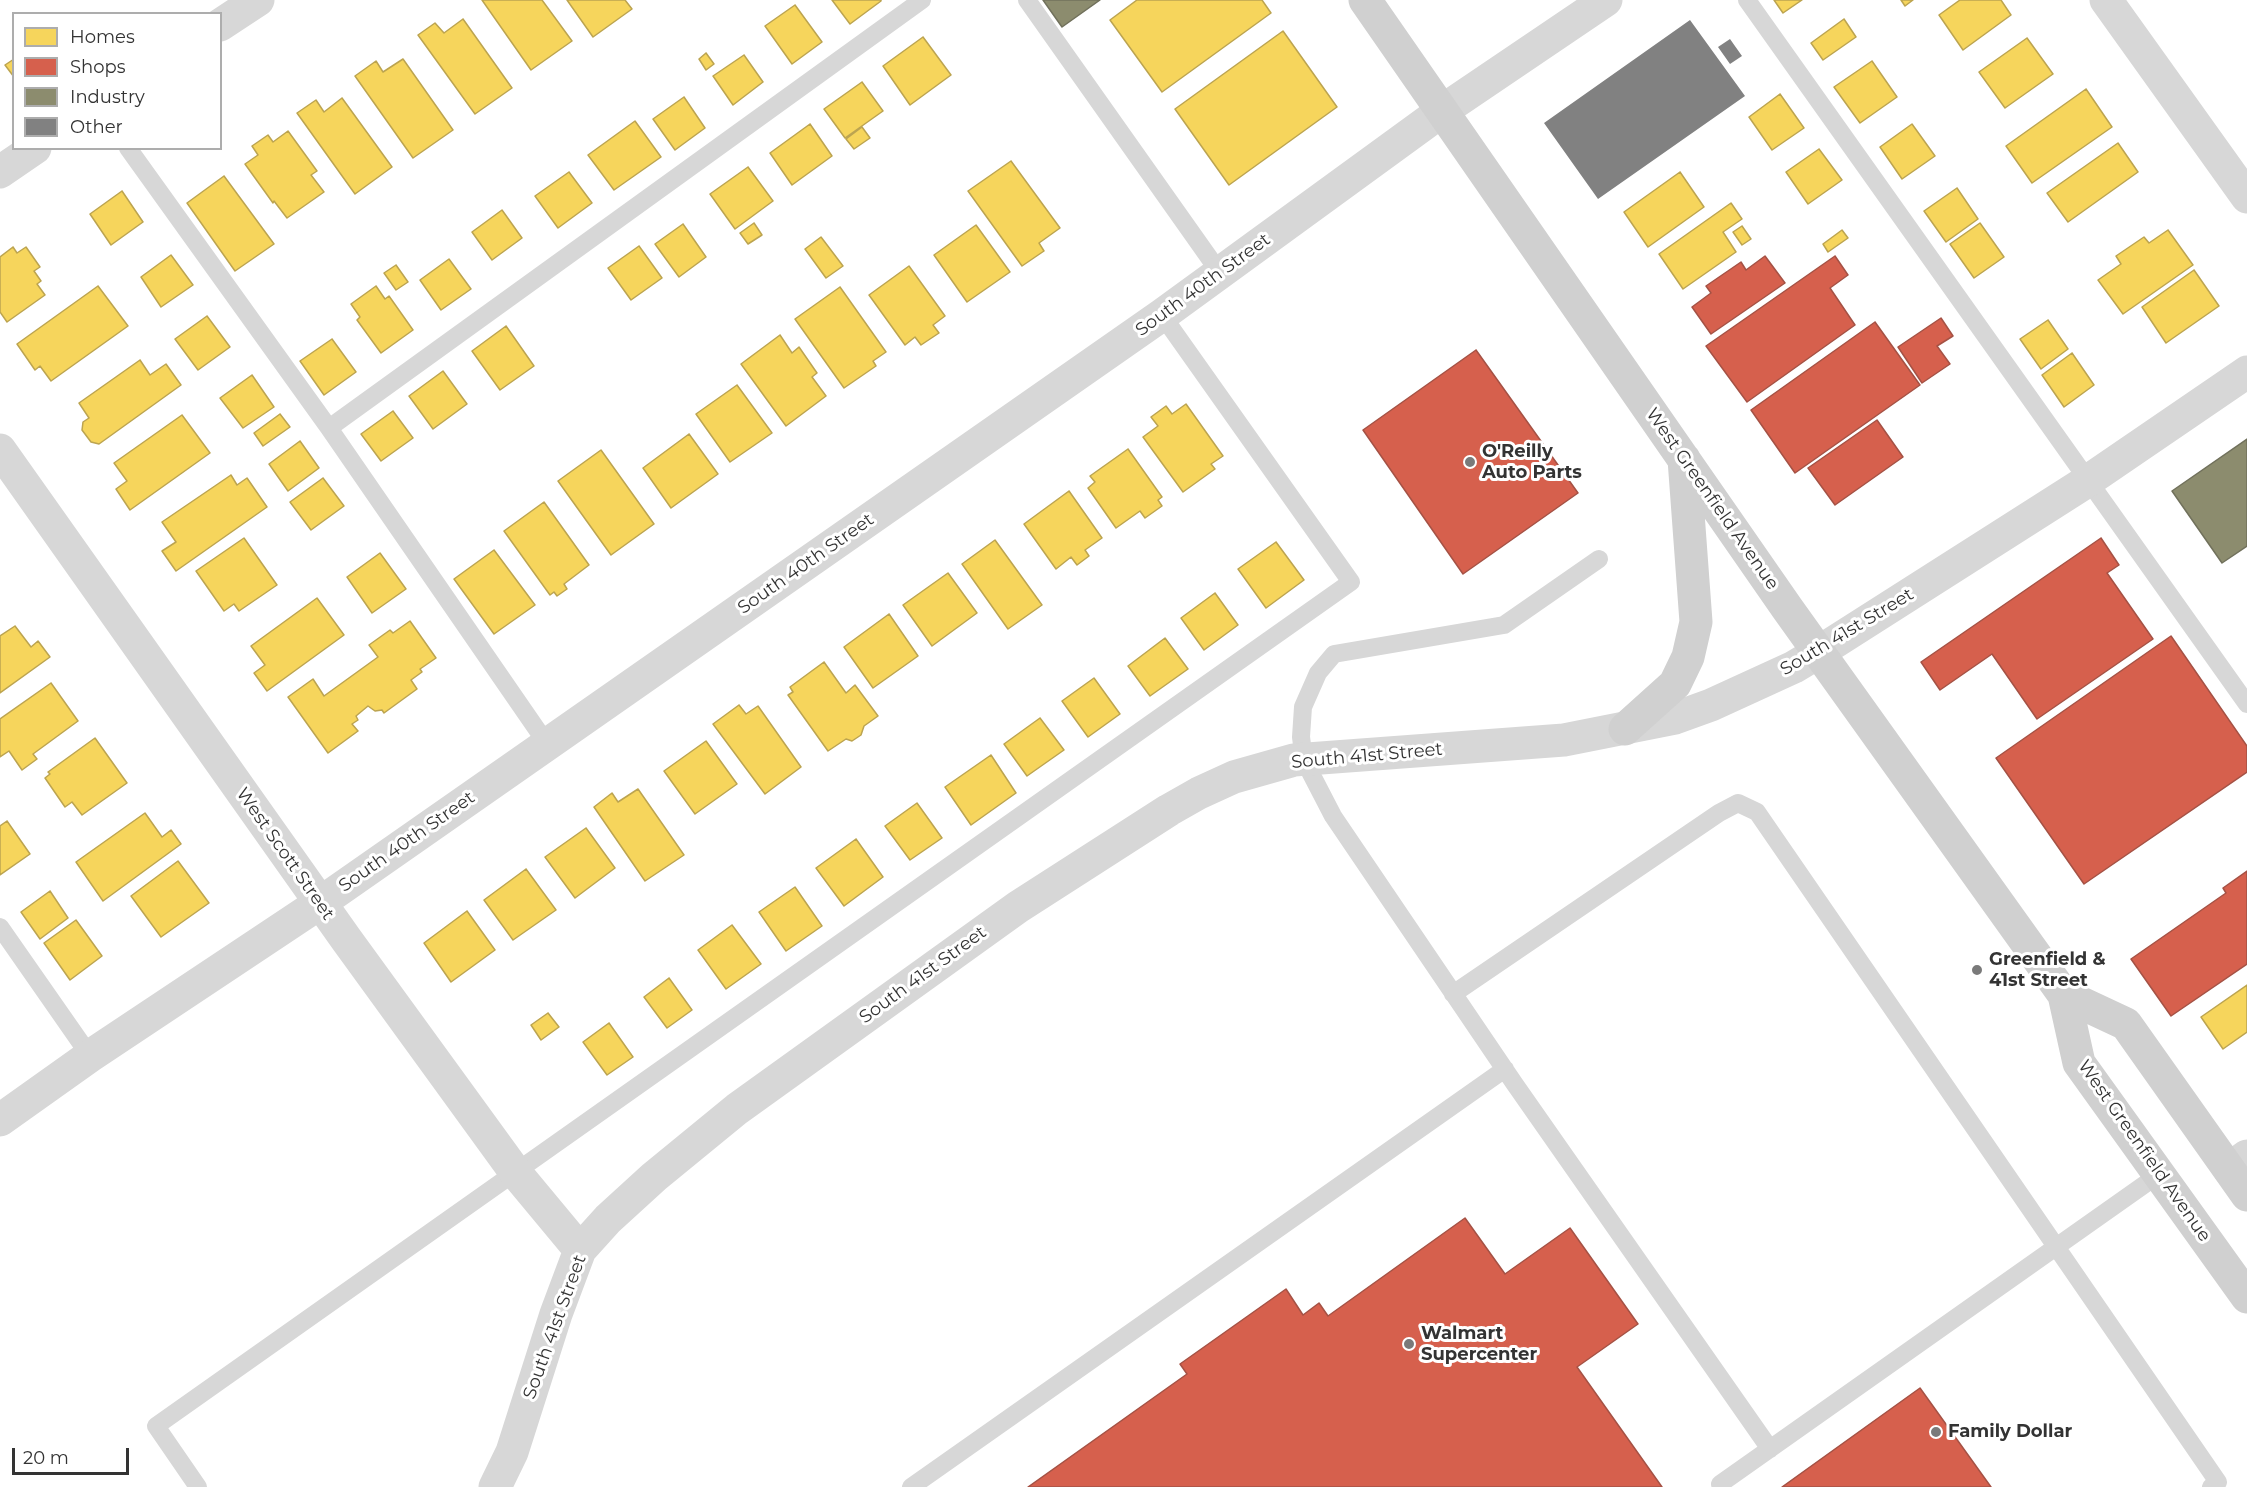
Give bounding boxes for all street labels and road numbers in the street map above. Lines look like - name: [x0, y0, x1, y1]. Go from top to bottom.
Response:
- street label: South 40th Street: [1131, 229, 1275, 341]
- street label: West Greenfield Avenue: [1641, 404, 1783, 594]
- street label: South 40th Street: [734, 509, 878, 619]
- street label: South 41st Street: [1776, 584, 1918, 680]
- street label: South 41st Street: [1290, 739, 1444, 773]
- street label: West Scott Street: [231, 784, 339, 924]
- street label: South 40th Street: [335, 787, 479, 897]
- street label: South 41st Street: [855, 922, 991, 1028]
- street label: West Greenfield Avenue: [2073, 1056, 2215, 1246]
- street label: South 41st Street: [519, 1252, 591, 1402]

